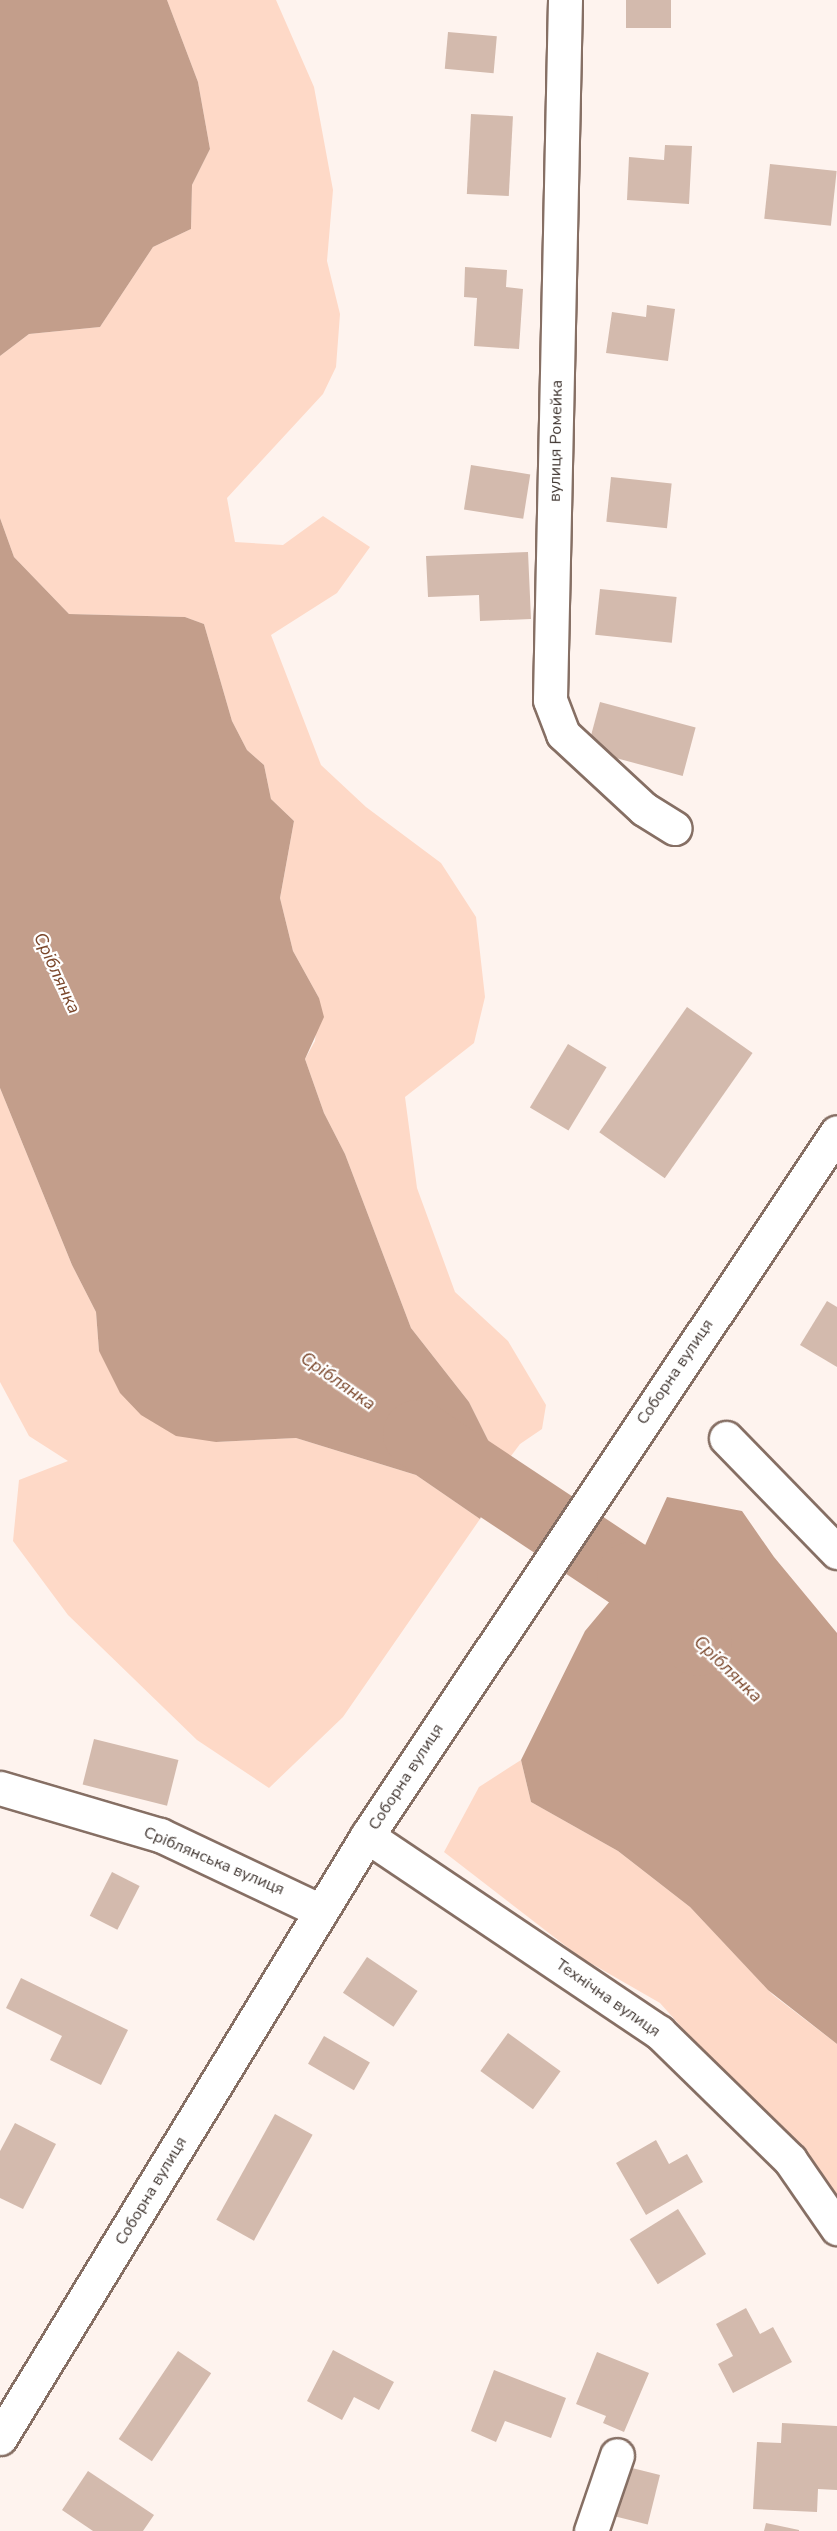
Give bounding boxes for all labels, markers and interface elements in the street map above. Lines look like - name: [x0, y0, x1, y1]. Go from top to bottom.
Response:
- street label: вулиця Ромейка: [545, 380, 567, 502]
- water label: Сріблянка: [29, 929, 85, 1017]
- street label: Соборна вулиця: [633, 1316, 717, 1428]
- water label: Сріблянка: [296, 1347, 380, 1415]
- water label: Сріблянка: [689, 1631, 767, 1707]
- street label: Соборна вулиця: [365, 1720, 447, 1834]
- street label: Сріблянська вулиця: [141, 1823, 287, 1899]
- street label: Технічна вулиця: [552, 1955, 664, 2041]
- street label: Соборна вулиця: [111, 2133, 191, 2249]

